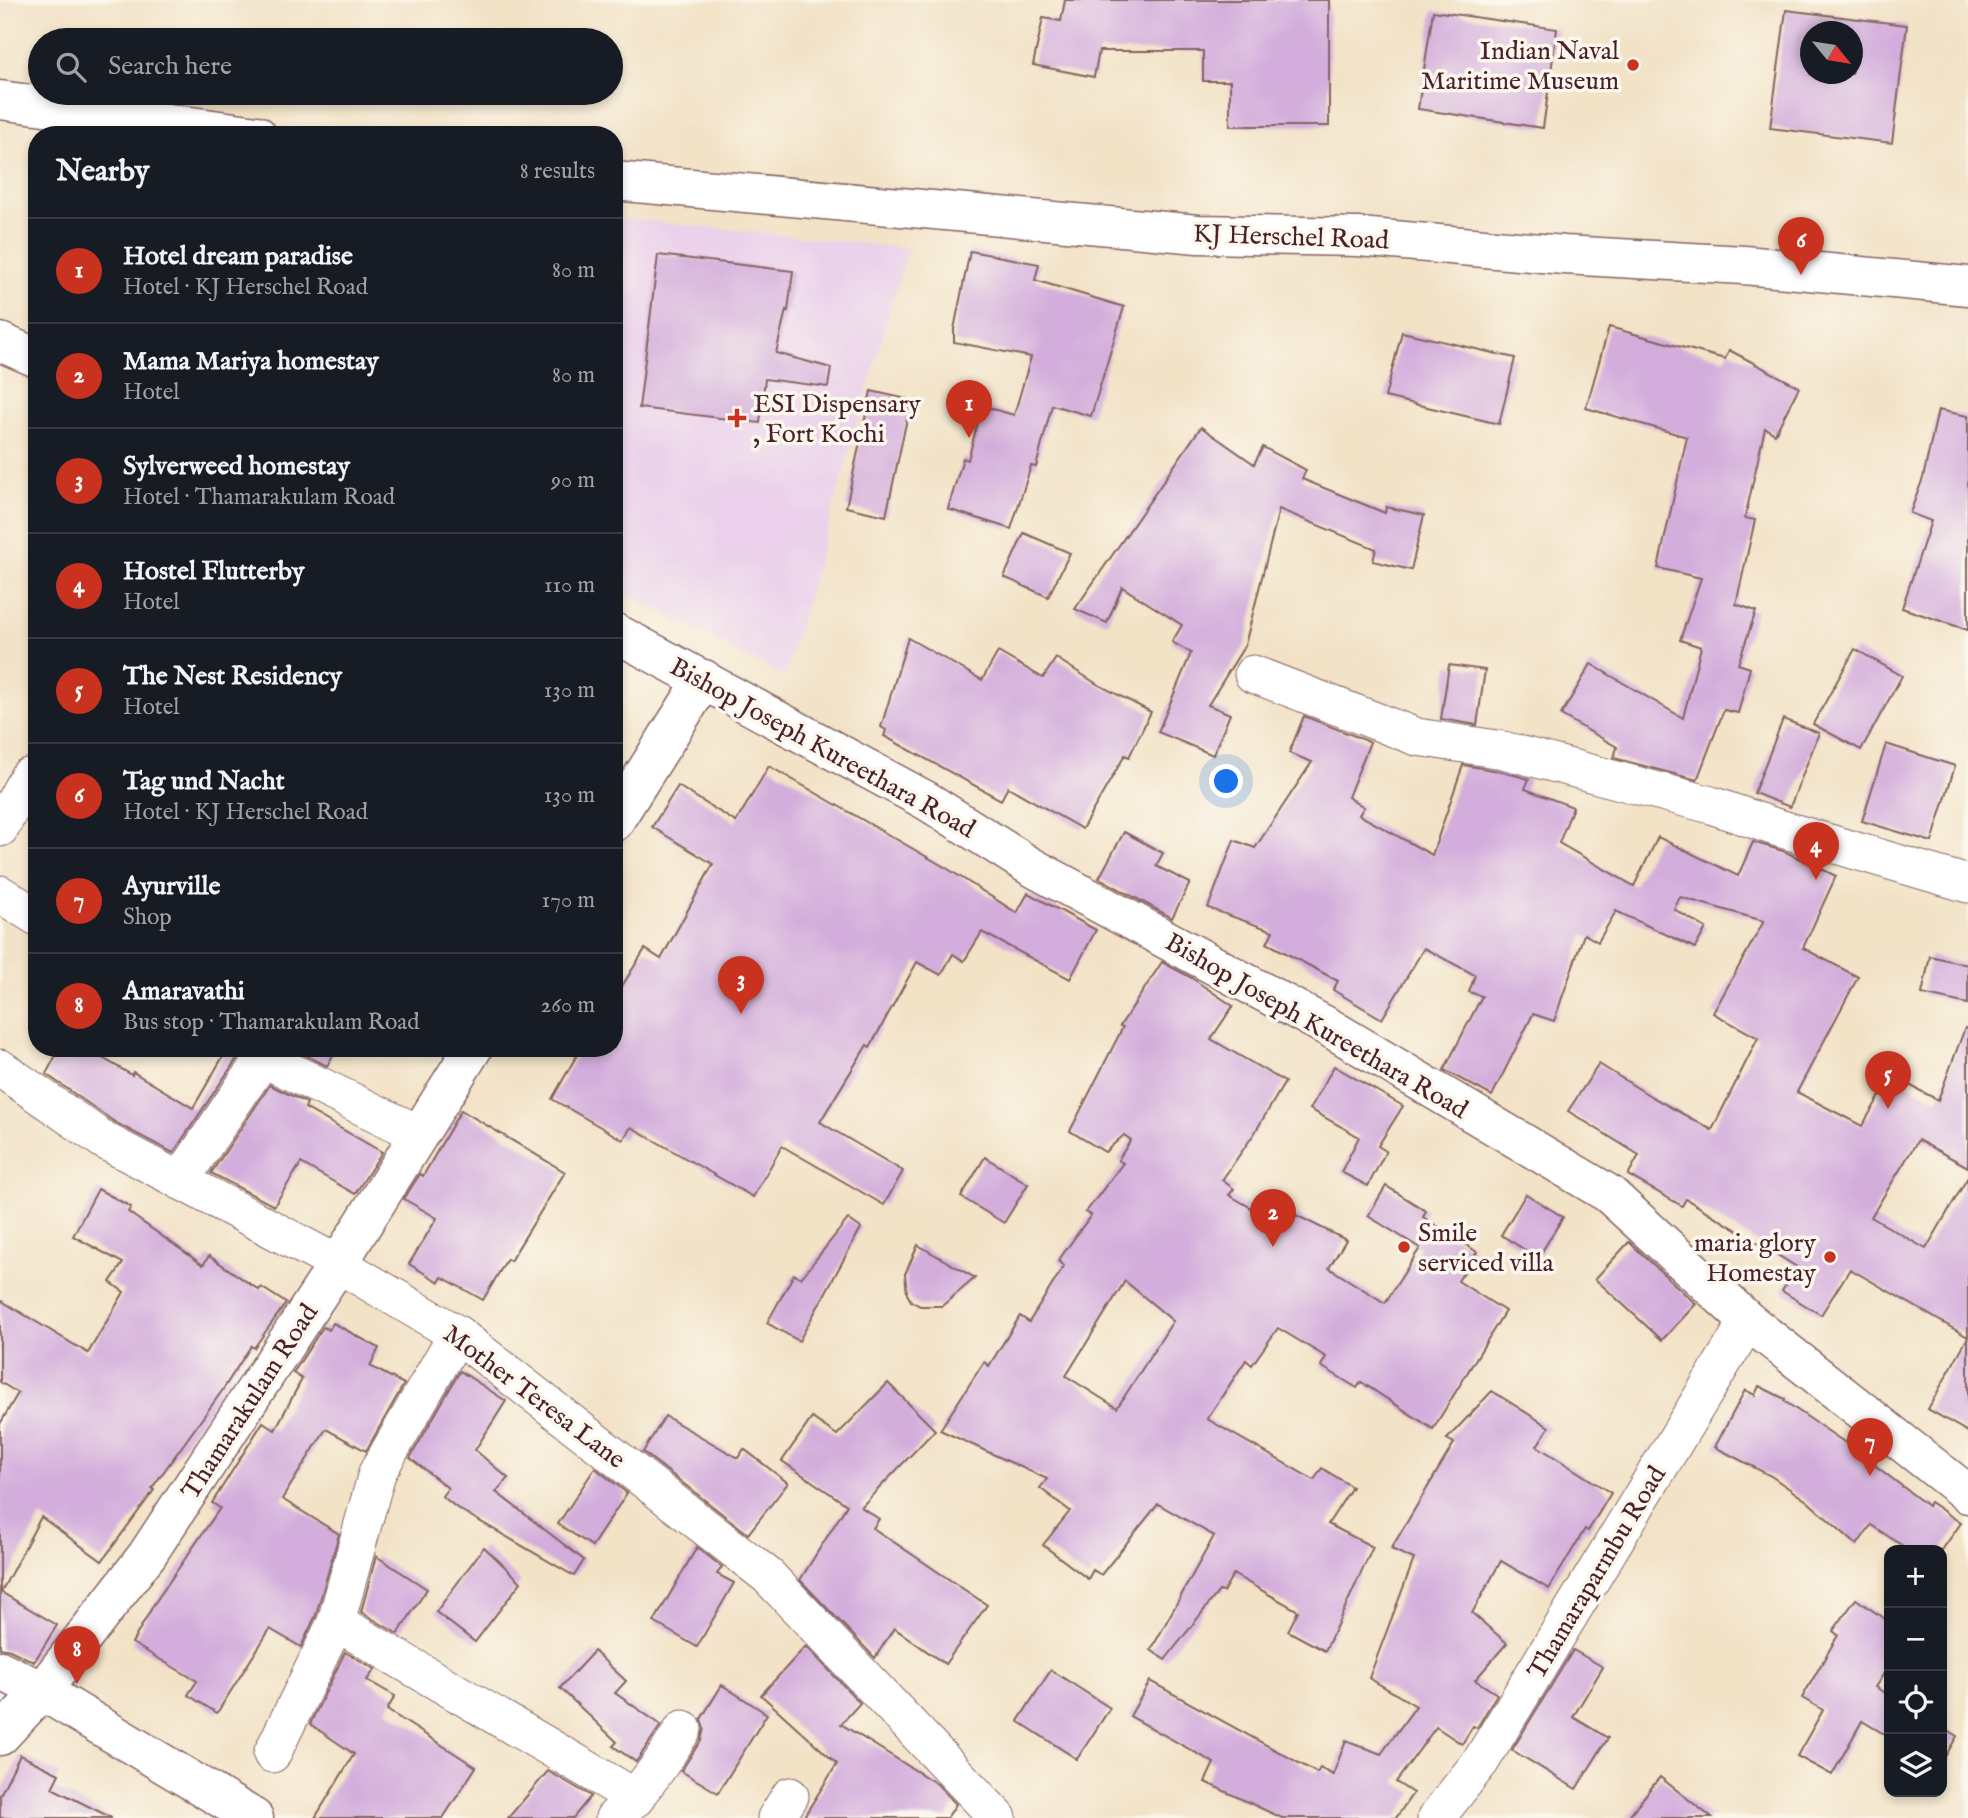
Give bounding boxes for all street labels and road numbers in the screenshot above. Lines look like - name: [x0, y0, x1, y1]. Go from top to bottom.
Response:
- street label: KJ Herschel Road: [1192, 218, 1390, 257]
- street label: Bishop Joseph Kureethara Road: [664, 650, 981, 846]
- street label: Bishop Joseph Kureethara Road: [1159, 926, 1474, 1127]
- street label: Thamarakulam Road: [175, 1298, 326, 1506]
- street label: Mother Teresa Lane: [436, 1318, 632, 1477]
- street label: Thamaraparmbu Road: [1521, 1460, 1674, 1685]

